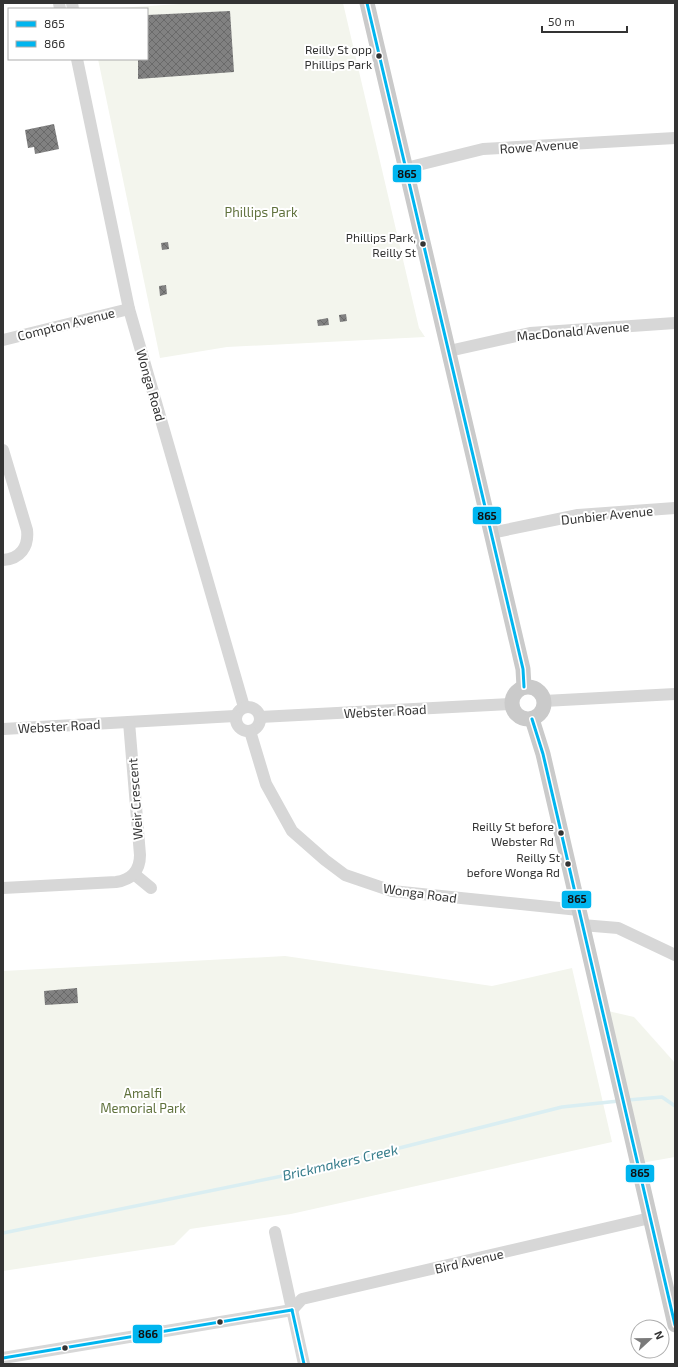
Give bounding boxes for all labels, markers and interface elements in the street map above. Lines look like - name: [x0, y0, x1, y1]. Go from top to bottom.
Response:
- legend: [8, 8, 148, 60]
- scale bar: [542, 8, 627, 34]
- text: 50 m: [548, 14, 575, 28]
- text: 865: [44, 16, 65, 30]
- text: 866: [44, 36, 65, 50]
- place label: Reilly St opp Phillips Park: [305, 42, 372, 71]
- marker: Reilly St opp Phillips Park: [374, 51, 384, 61]
- street label: Rowe Avenue: [499, 135, 579, 157]
- line badge: 865: [392, 164, 422, 183]
- text: 865: [397, 167, 417, 180]
- park label: Phillips Park: [224, 204, 298, 220]
- place label: Phillips Park, Reilly St: [346, 230, 416, 259]
- marker: Phillips Park, Reilly St: [418, 239, 428, 249]
- street label: Compton Avenue: [16, 304, 116, 344]
- street label: MacDonald Avenue: [516, 318, 630, 344]
- street label: Wonga Road: [133, 347, 169, 423]
- street label: Dunbier Avenue: [560, 502, 654, 528]
- line badge: 865: [472, 506, 502, 525]
- text: 865: [477, 509, 497, 522]
- street label: Webster Road: [343, 701, 427, 721]
- street label: Webster Road: [17, 716, 101, 736]
- street label: Weir Crescent: [124, 758, 146, 840]
- place label: Reilly St before Webster Rd: [472, 819, 554, 848]
- marker: Reilly St before Webster Rd: [556, 828, 566, 838]
- place label: Reilly St before Wonga Rd: [467, 850, 560, 879]
- marker: Reilly St before Wonga Rd: [563, 859, 573, 869]
- street label: Wonga Road: [382, 880, 458, 906]
- line badge: 865: [561, 890, 592, 909]
- text: 865: [567, 892, 587, 905]
- park label: Amalfi Memorial Park: [100, 1085, 186, 1116]
- water label: Brickmakers Creek: [281, 1140, 399, 1184]
- line badge: 865: [625, 1164, 655, 1183]
- text: 865: [630, 1166, 650, 1179]
- street label: Bird Avenue: [433, 1245, 505, 1277]
- unlabelled marker: [215, 1317, 225, 1327]
- north arrow: [630, 1319, 670, 1359]
- line badge: 866: [132, 1324, 163, 1344]
- text: 866: [138, 1327, 158, 1340]
- text: N: [652, 1329, 667, 1341]
- unlabelled marker: [60, 1343, 70, 1353]

